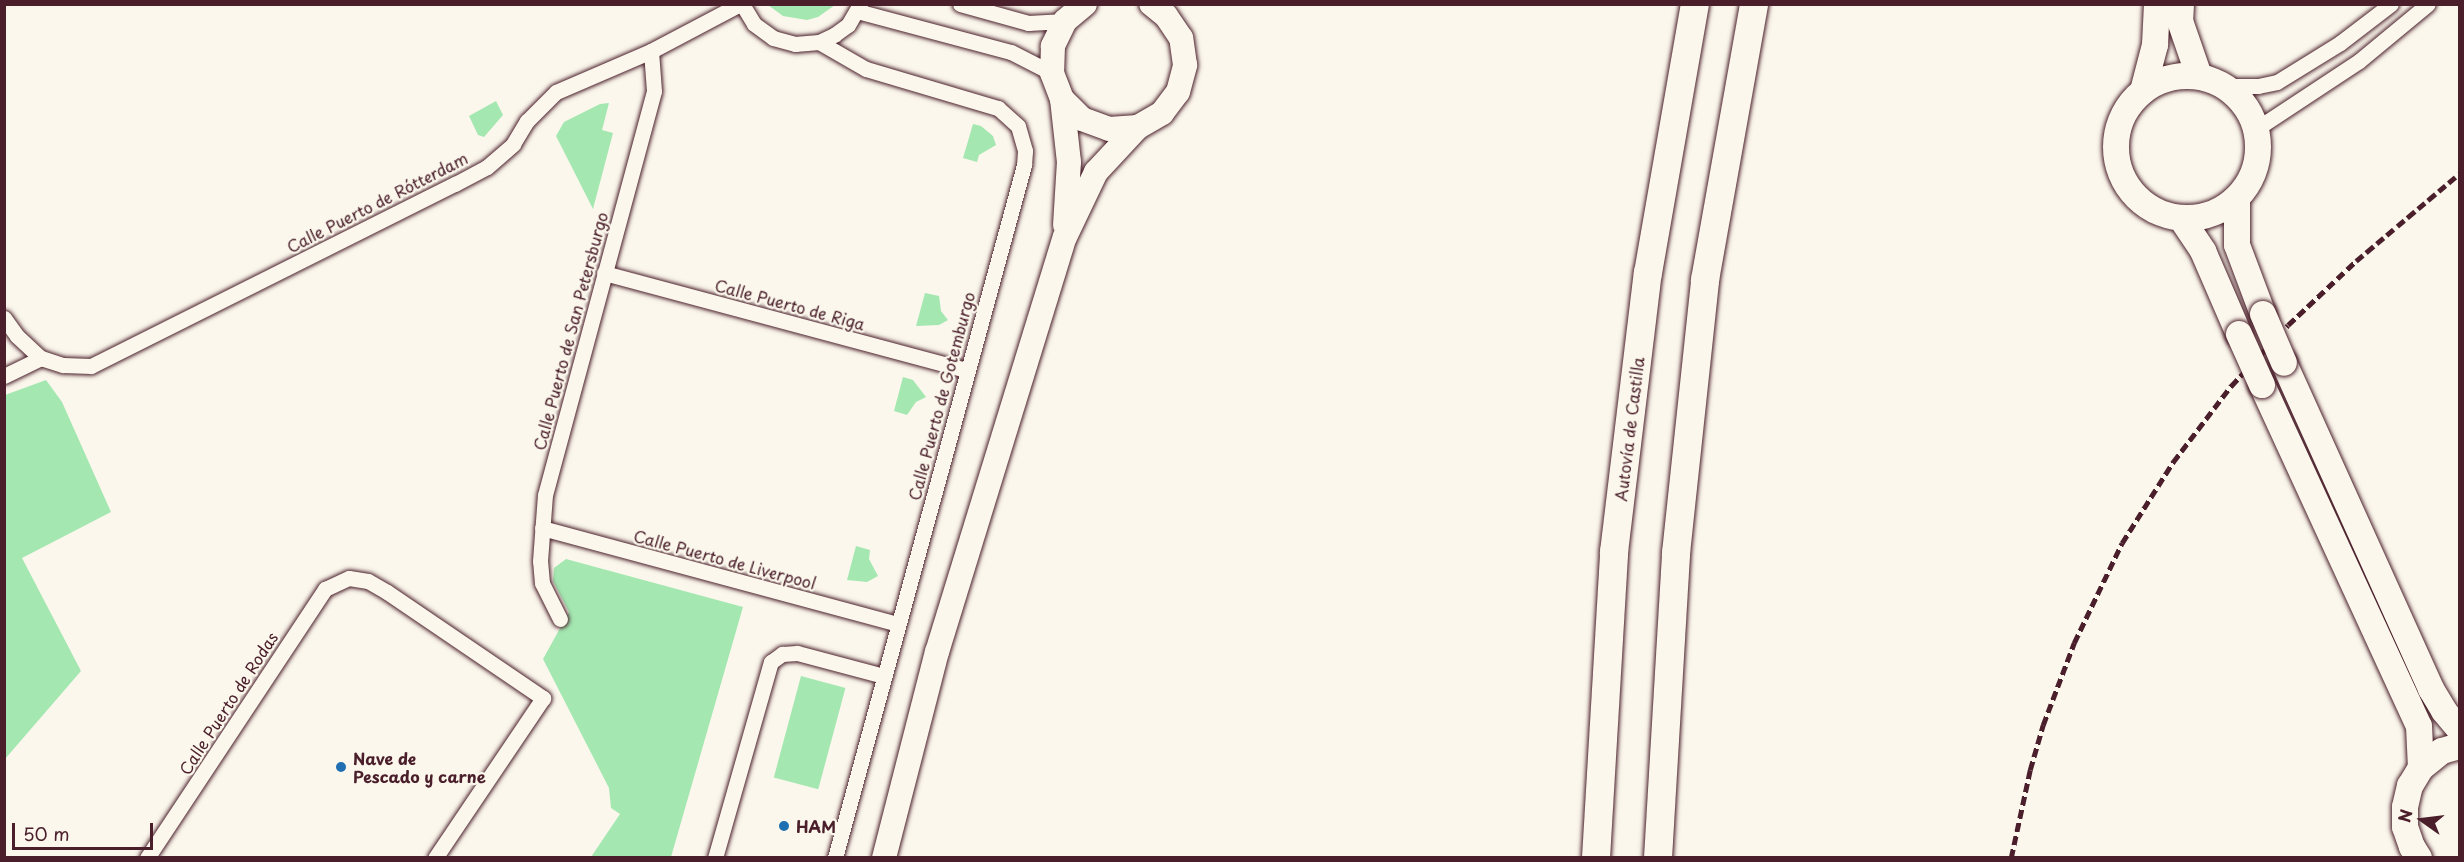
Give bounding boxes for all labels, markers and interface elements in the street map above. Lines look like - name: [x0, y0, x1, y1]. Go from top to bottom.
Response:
- street label: Calle Puerto de Rótterdam: [282, 147, 472, 257]
- street label: Calle Puerto de San Petersburgo: [529, 208, 611, 454]
- street label: Calle Puerto de Riga: [711, 274, 869, 334]
- street label: Calle Puerto de Gotemburgo: [904, 288, 978, 504]
- street label: Autovía de Castilla: [1611, 355, 1647, 503]
- street label: Calle Puerto de Liverpool: [630, 525, 820, 593]
- street label: Calle Puerto de Rodas: [174, 627, 282, 779]
- place label: Nave de Pescado y carne: [353, 748, 485, 786]
- marker: Nave de Pescado y carne: [334, 760, 348, 774]
- north arrow: [2392, 790, 2452, 850]
- text: N: [2391, 807, 2418, 825]
- scale bar: [15, 811, 156, 849]
- place label: HAM: [796, 816, 836, 836]
- marker: HAM: [777, 819, 791, 833]
- text: 50 m: [23, 820, 70, 847]

